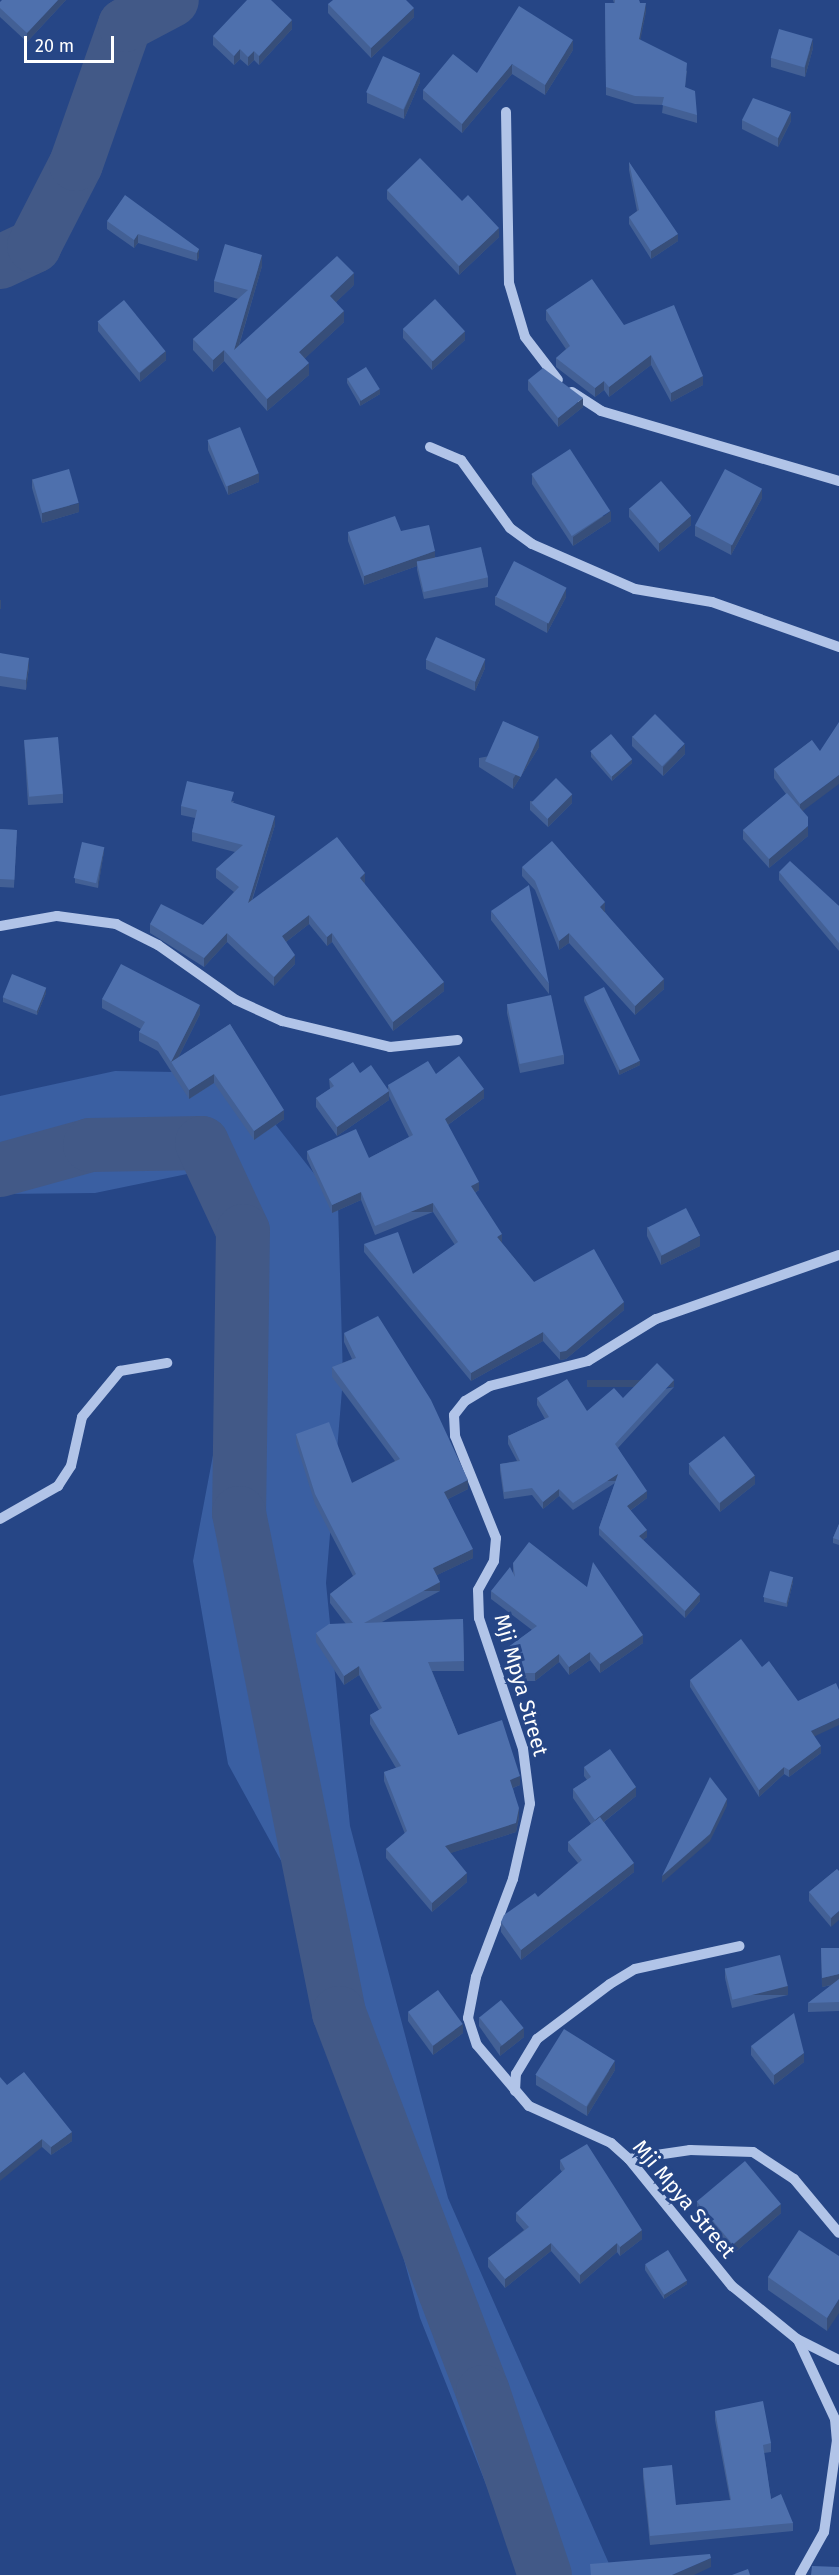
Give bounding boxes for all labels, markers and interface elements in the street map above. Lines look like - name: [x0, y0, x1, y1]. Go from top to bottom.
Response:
- scale bar: [27, 24, 117, 62]
- text: 20 m: [35, 35, 74, 57]
- street label: Mji Mpya Street: [489, 1611, 553, 1759]
- street label: Mji Mpya Street: [627, 2135, 741, 2263]

